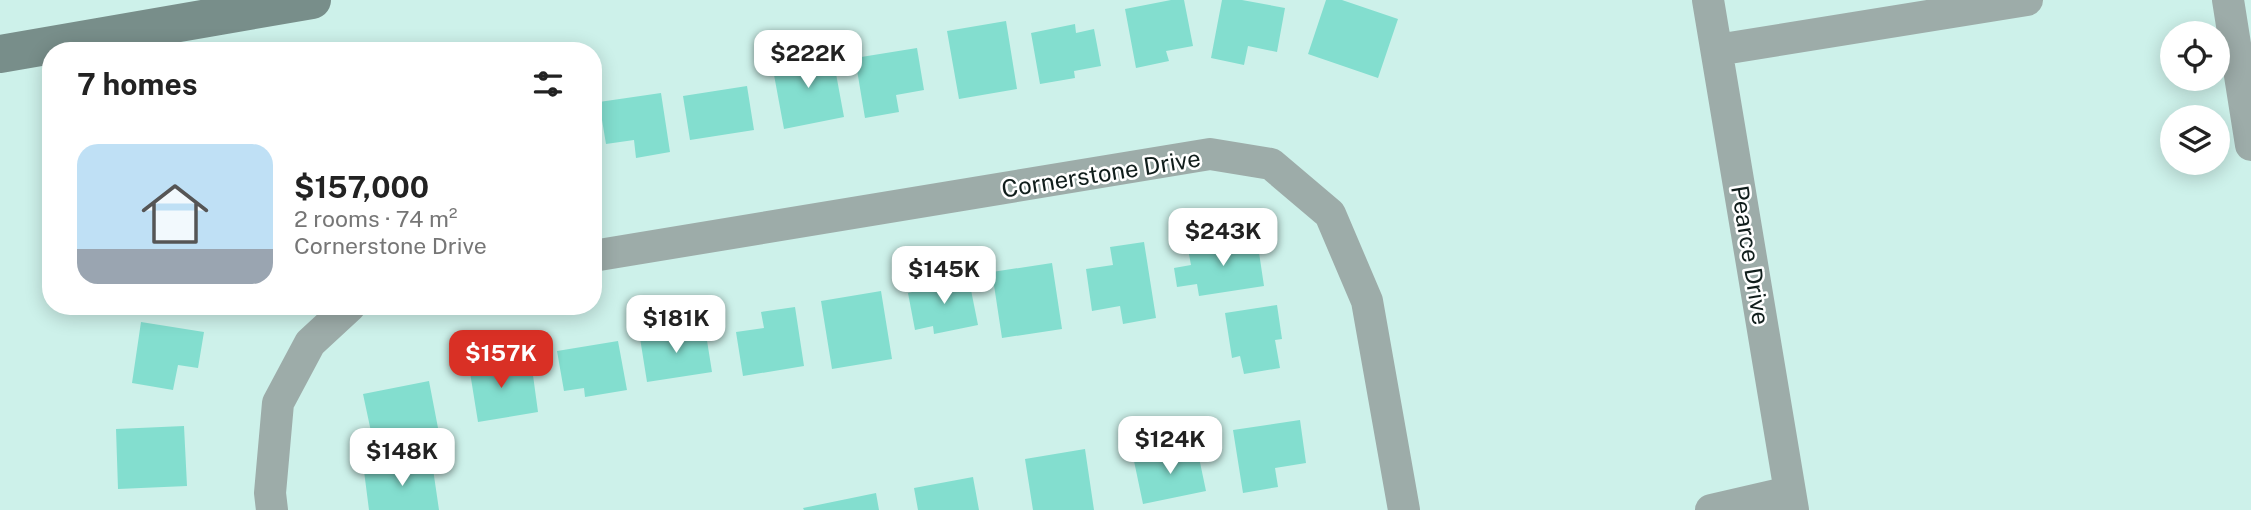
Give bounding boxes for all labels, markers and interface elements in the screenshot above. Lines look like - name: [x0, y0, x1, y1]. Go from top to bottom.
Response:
- map controls: [2160, 21, 2230, 175]
- button: locate: [2160, 21, 2230, 91]
- pin: $222K: [759, 31, 857, 90]
- text: $222K: [770, 39, 846, 66]
- icon: filters: [529, 65, 567, 103]
- text: 7 homes: [77, 66, 198, 102]
- button: layers: [2160, 105, 2230, 175]
- street label: Cornerstone Drive: [999, 143, 1203, 203]
- text: $157,000: [294, 169, 429, 205]
- icon: home: [133, 172, 217, 256]
- street label: Pearce Drive: [1726, 183, 1776, 327]
- text: 2 rooms · 74 m²: [294, 205, 457, 232]
- pin: $243K: [1174, 208, 1272, 268]
- text: $243K: [1184, 217, 1262, 244]
- text: Cornerstone Drive: [294, 232, 487, 259]
- pin: $145K: [895, 246, 993, 306]
- text: $145K: [908, 255, 980, 282]
- pin: $181K: [627, 296, 725, 355]
- text: $181K: [642, 304, 710, 331]
- pin: $157K: [452, 330, 550, 390]
- text: $157K: [465, 339, 537, 366]
- pin: $124K: [1121, 416, 1219, 476]
- text: $124K: [1134, 425, 1206, 452]
- pin: $148K: [353, 428, 451, 488]
- text: $148K: [366, 437, 438, 464]

